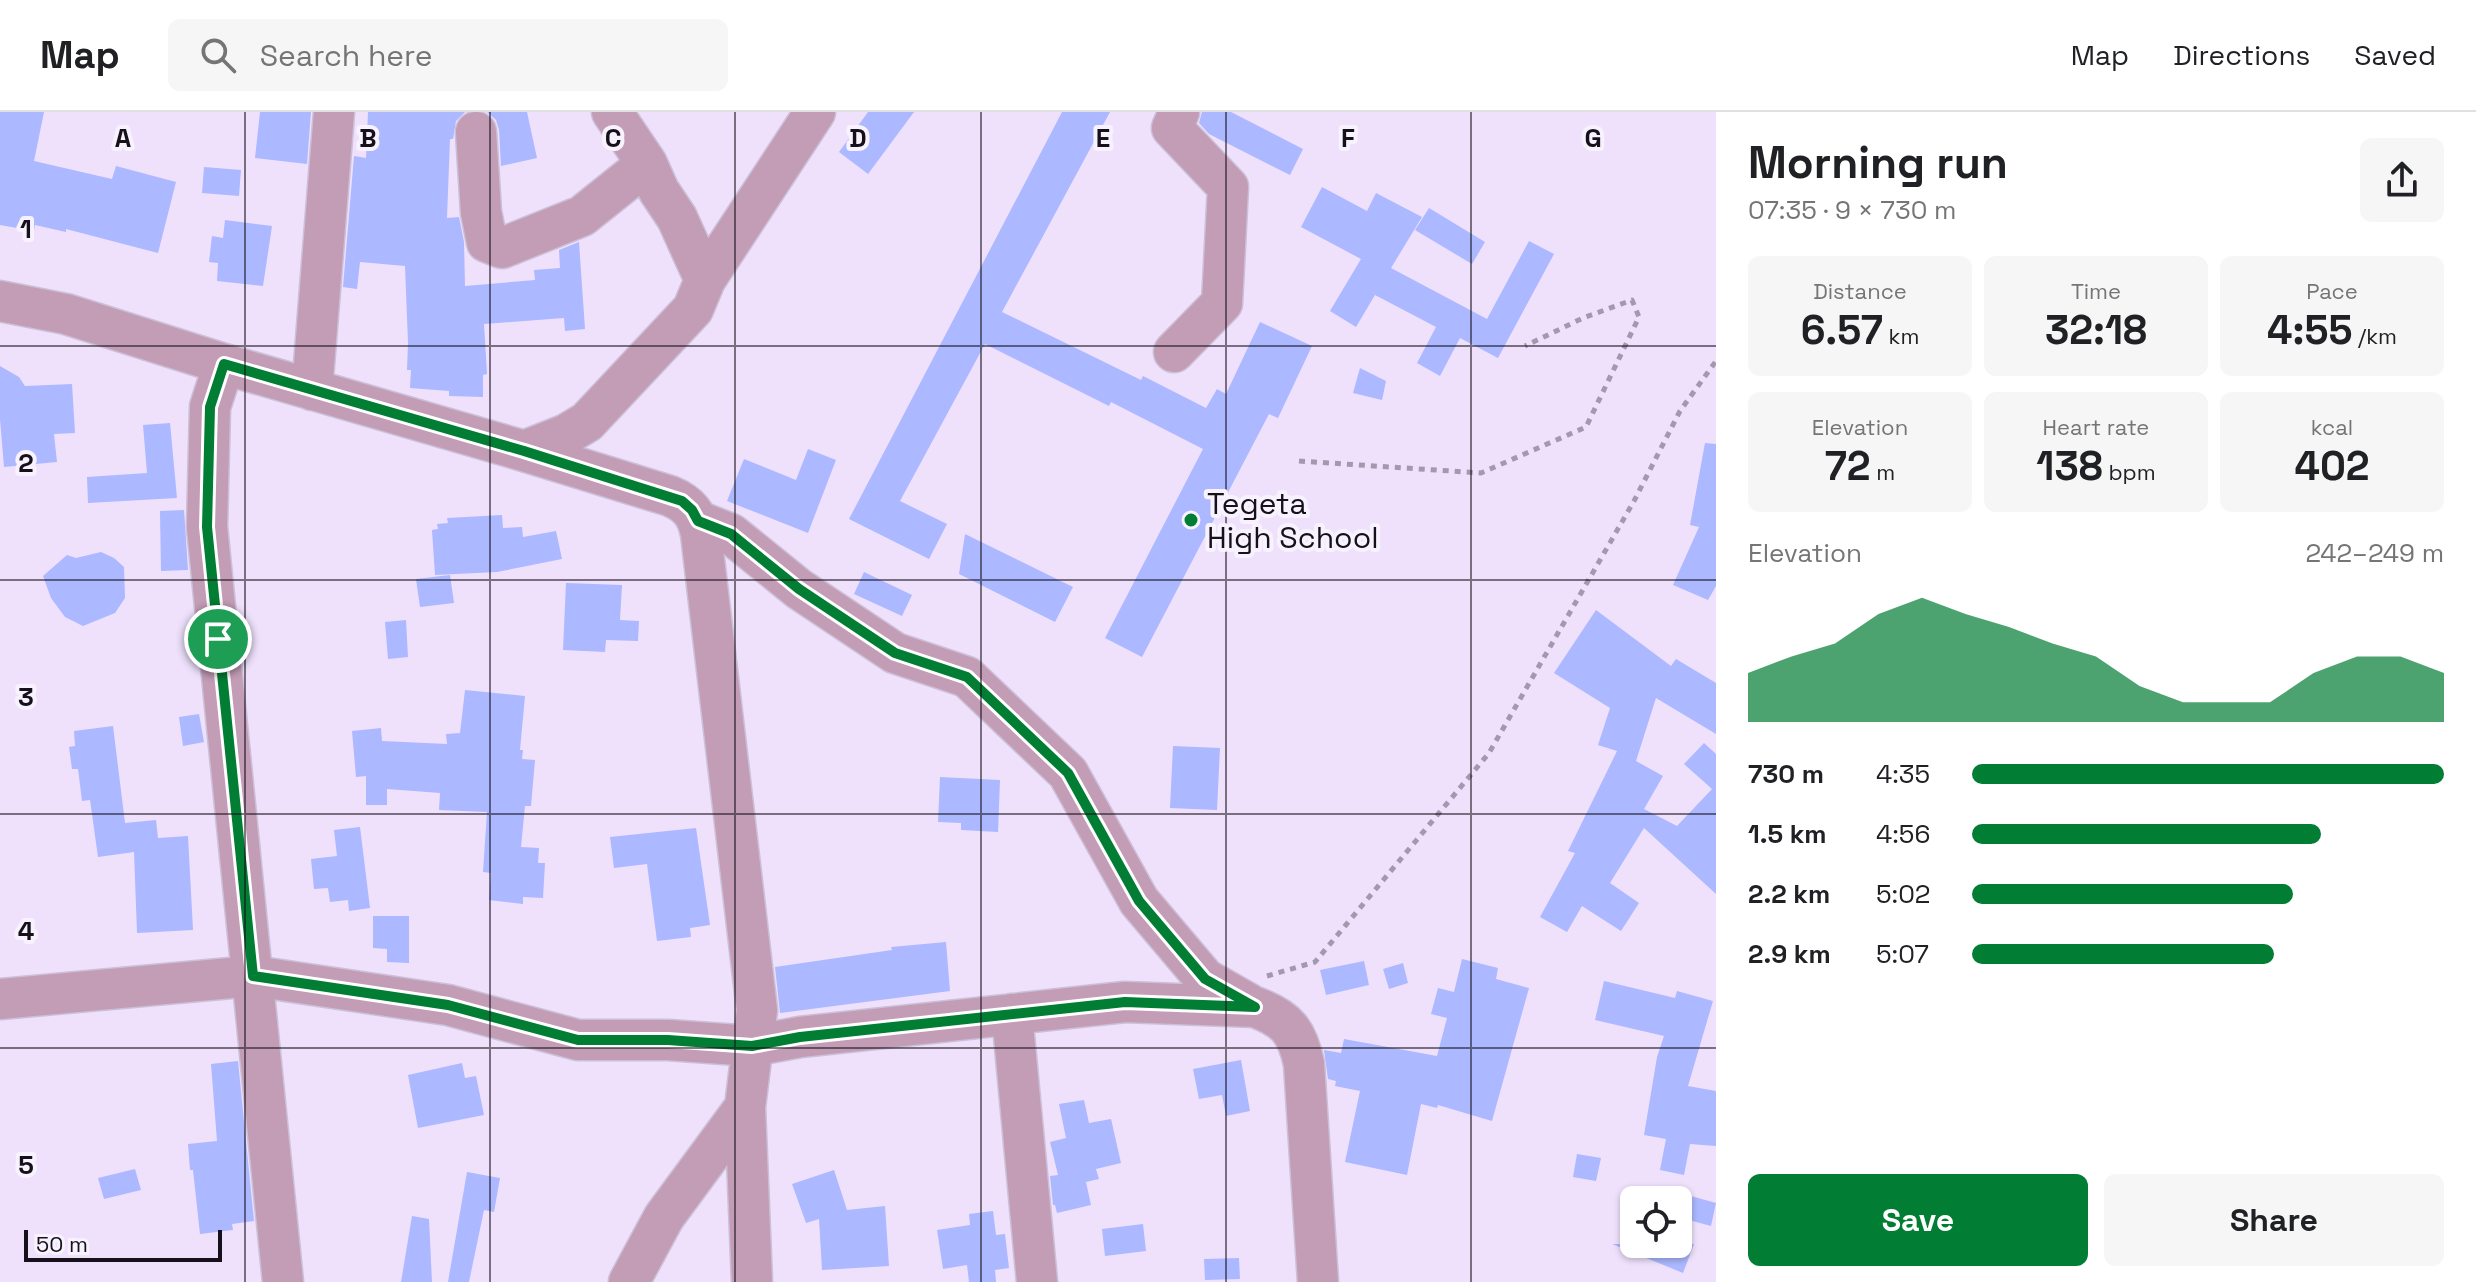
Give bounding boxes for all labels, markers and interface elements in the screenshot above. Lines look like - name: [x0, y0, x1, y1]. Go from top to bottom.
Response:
- search box: [168, 19, 728, 91]
- text: Map: [40, 31, 120, 79]
- icon: search: [196, 33, 240, 77]
- text: Search here: [260, 36, 433, 75]
- text: Map: [2071, 37, 2129, 73]
- text: Directions: [2173, 37, 2310, 73]
- text: Saved: [2354, 37, 2436, 73]
- text: A: [115, 121, 132, 155]
- text: B: [359, 121, 377, 155]
- text: C: [605, 121, 621, 155]
- text: D: [849, 121, 867, 155]
- text: E: [1096, 121, 1110, 155]
- text: F: [1341, 121, 1355, 155]
- text: G: [1584, 121, 1602, 155]
- text: Morning run: [1748, 135, 2008, 191]
- button: share: [2360, 138, 2444, 222]
- text: 07:35 · 9 × 730 m: [1748, 193, 1956, 227]
- text: 1: [20, 212, 32, 246]
- text: Distance: [1813, 277, 1907, 305]
- text: Time: [2071, 277, 2121, 305]
- text: Pace: [2306, 277, 2358, 305]
- text: 6.57: [1801, 305, 1883, 356]
- text: 32:18: [2045, 305, 2147, 356]
- text: 4:55: [2267, 305, 2352, 356]
- text: km: [1883, 322, 1919, 350]
- text: /km: [2352, 322, 2397, 350]
- text: Elevation: [1812, 413, 1908, 441]
- text: Heart rate: [2043, 413, 2149, 441]
- text: kcal: [2311, 413, 2353, 441]
- text: 72: [1825, 441, 1871, 492]
- text: 138: [2036, 441, 2103, 492]
- text: 402: [2294, 441, 2370, 492]
- text: 2: [18, 446, 34, 480]
- text: m: [1871, 458, 1895, 486]
- text: bpm: [2103, 458, 2156, 486]
- place label: Tegeta High School: [1207, 484, 1379, 557]
- marker: Tegeta High School: [1182, 511, 1200, 529]
- text: Elevation: [1748, 536, 1862, 570]
- text: 242–249 m: [2305, 536, 2444, 570]
- pin: [184, 605, 252, 673]
- icon: arrive: [196, 617, 240, 661]
- text: 3: [18, 680, 34, 714]
- text: 730 m: [1748, 757, 1824, 791]
- text: 4:35: [1876, 757, 1930, 791]
- text: 1.5 km: [1748, 817, 1827, 851]
- text: 4:56: [1876, 817, 1930, 851]
- text: 2.2 km: [1748, 877, 1830, 911]
- text: 5:02: [1876, 877, 1931, 911]
- text: 4: [18, 914, 34, 948]
- text: 2.9 km: [1748, 937, 1831, 971]
- text: 5:07: [1876, 937, 1929, 971]
- text: 5: [18, 1148, 34, 1182]
- button: Save: [1748, 1174, 2088, 1266]
- button: Share: [2104, 1174, 2444, 1266]
- map controls: [1620, 1186, 1692, 1258]
- button: locate: [1620, 1186, 1692, 1258]
- scale bar: [24, 1226, 222, 1262]
- text: 50 m: [36, 1230, 88, 1258]

